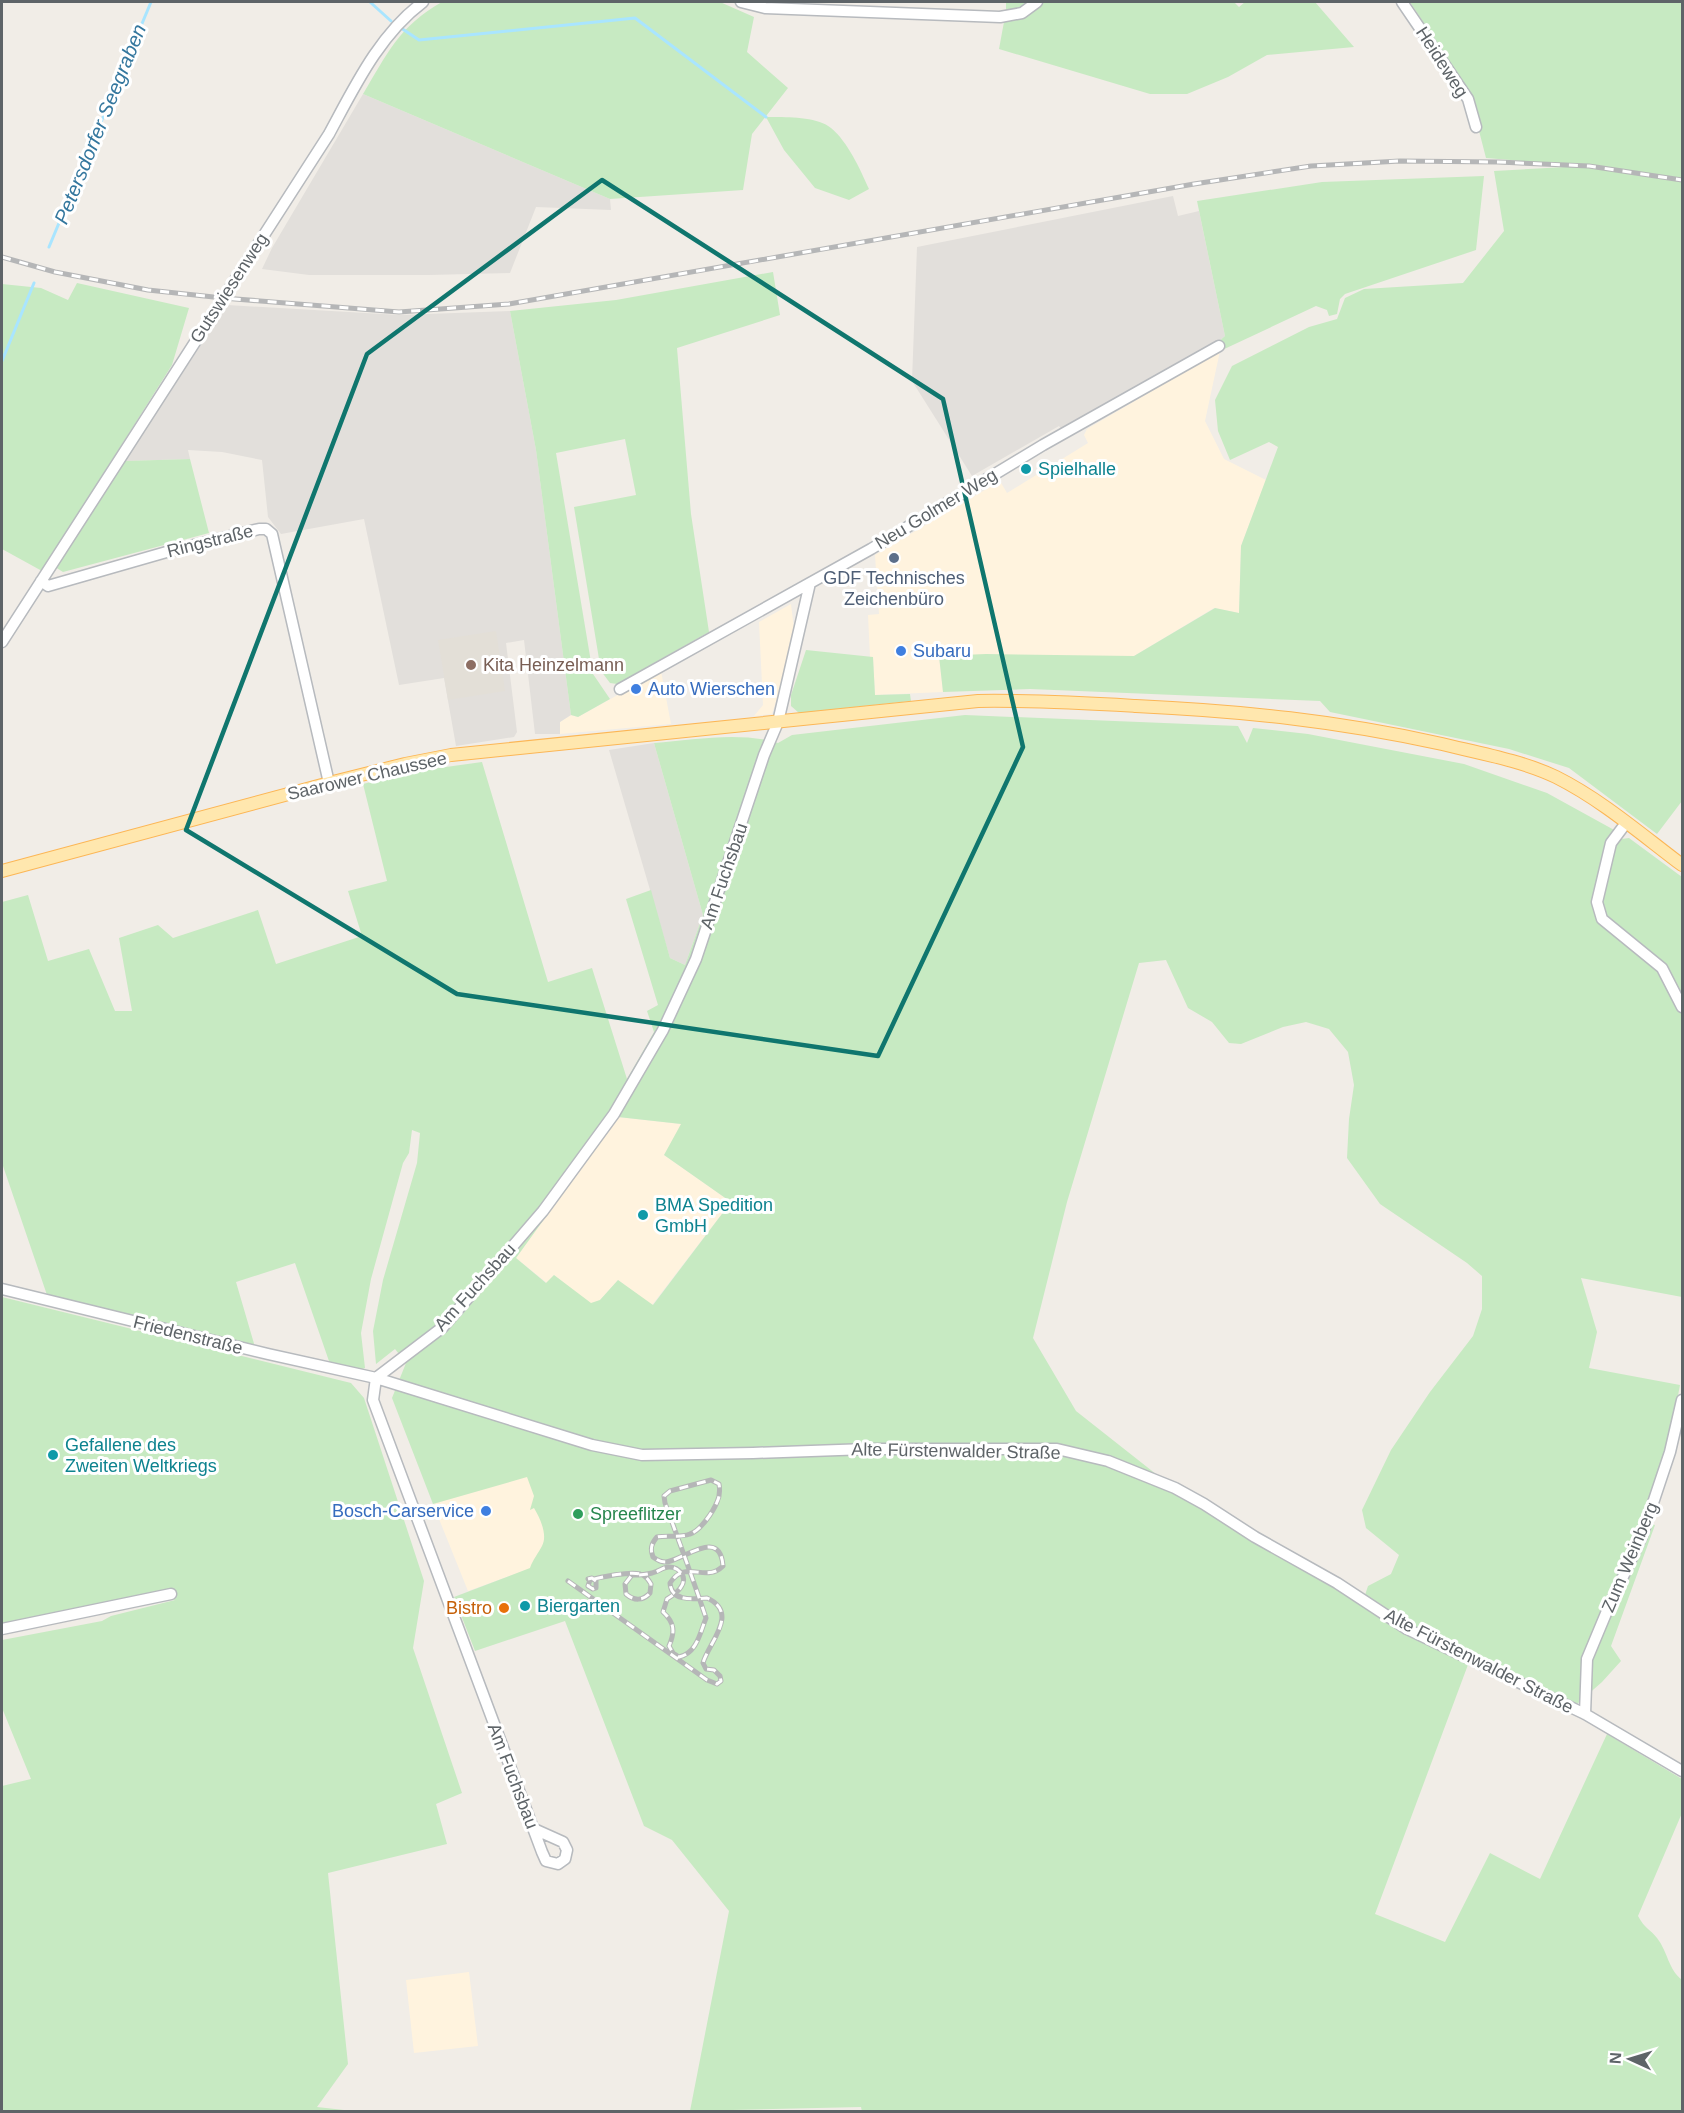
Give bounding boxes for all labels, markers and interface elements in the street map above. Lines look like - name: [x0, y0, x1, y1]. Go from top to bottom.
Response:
- water label: Petersdorfer Seegraben: [50, 21, 150, 227]
- street label: Heideweg: [1412, 23, 1472, 101]
- street label: Gutswiesenweg: [186, 229, 272, 347]
- place label: Spielhalle: [1038, 459, 1116, 479]
- marker: Spielhalle: [1019, 462, 1033, 476]
- street label: Neu Golmer Weg: [871, 465, 1001, 553]
- street label: Ringstraße: [165, 521, 255, 561]
- marker: GDF Technisches Zeichenbüro: [887, 551, 901, 565]
- place label: GDF Technisches Zeichenbüro: [823, 568, 965, 609]
- place label: Subaru: [913, 641, 971, 661]
- marker: Subaru: [894, 644, 908, 658]
- place label: Kita Heinzelmann: [483, 655, 624, 675]
- marker: Kita Heinzelmann: [464, 658, 478, 672]
- place label: Auto Wierschen: [648, 679, 775, 699]
- marker: Auto Wierschen: [629, 682, 643, 696]
- street label: Saarower Chaussee: [285, 748, 449, 804]
- street label: Am Fuchsbau: [696, 820, 752, 932]
- place label: BMA Spedition GmbH: [655, 1195, 773, 1236]
- marker: BMA Spedition GmbH: [636, 1208, 650, 1222]
- street label: Am Fuchsbau: [430, 1239, 520, 1335]
- street label: Friedenstraße: [131, 1312, 245, 1358]
- place label: Gefallene des Zweiten Weltkriegs: [65, 1435, 217, 1476]
- street label: Alte Fürstenwalder Straße: [851, 1439, 1061, 1463]
- marker: Gefallene des Zweiten Weltkriegs: [46, 1448, 60, 1462]
- street label: Zum Weinberg: [1598, 1499, 1662, 1615]
- place label: Bosch-Carservice: [332, 1501, 474, 1521]
- marker: Bosch-Carservice: [479, 1504, 493, 1518]
- place label: Spreeflitzer: [590, 1504, 681, 1524]
- marker: Spreeflitzer: [571, 1507, 585, 1521]
- place label: Biergarten: [537, 1596, 620, 1616]
- place label: Bistro: [446, 1598, 492, 1618]
- marker: Biergarten: [518, 1599, 532, 1613]
- marker: Bistro: [497, 1601, 511, 1615]
- street label: Alte Fürstenwalder Straße: [1381, 1605, 1577, 1717]
- street label: Am Fuchsbau: [484, 1721, 542, 1831]
- north arrow: [1600, 2029, 1660, 2089]
- text: N: [1607, 2052, 1624, 2064]

